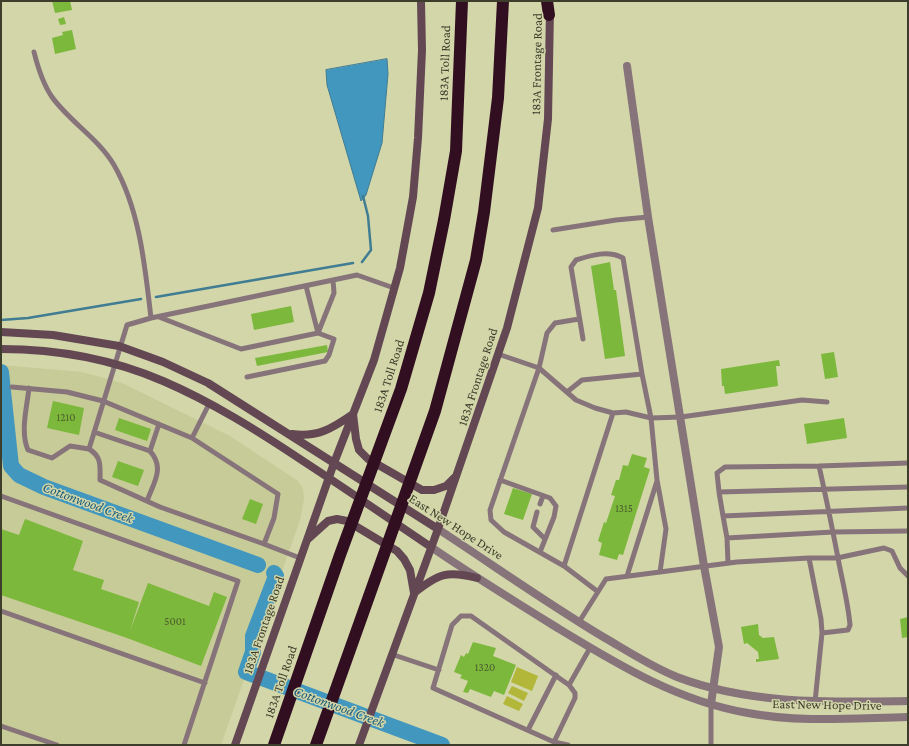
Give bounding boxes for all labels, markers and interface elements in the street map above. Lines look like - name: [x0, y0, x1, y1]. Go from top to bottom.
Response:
- street label: 183A Frontage Road: [528, 13, 546, 115]
- street label: 183A Toll Road: [436, 25, 454, 101]
- street label: 183A Frontage Road: [455, 326, 501, 428]
- street label: 183A Toll Road: [370, 338, 408, 414]
- house number: 1210: [57, 411, 75, 425]
- water label: Cottonwood Creek: [40, 479, 136, 527]
- street label: East New Hope Drive: [406, 491, 506, 563]
- house number: 1315: [615, 502, 633, 516]
- street label: 183A Frontage Road: [240, 574, 288, 676]
- house number: 5001: [164, 615, 186, 629]
- street label: 183A Toll Road: [261, 644, 301, 720]
- house number: 1320: [475, 661, 495, 675]
- water label: Cottonwood Creek: [291, 683, 387, 731]
- street label: East New Hope Drive: [772, 696, 882, 714]

